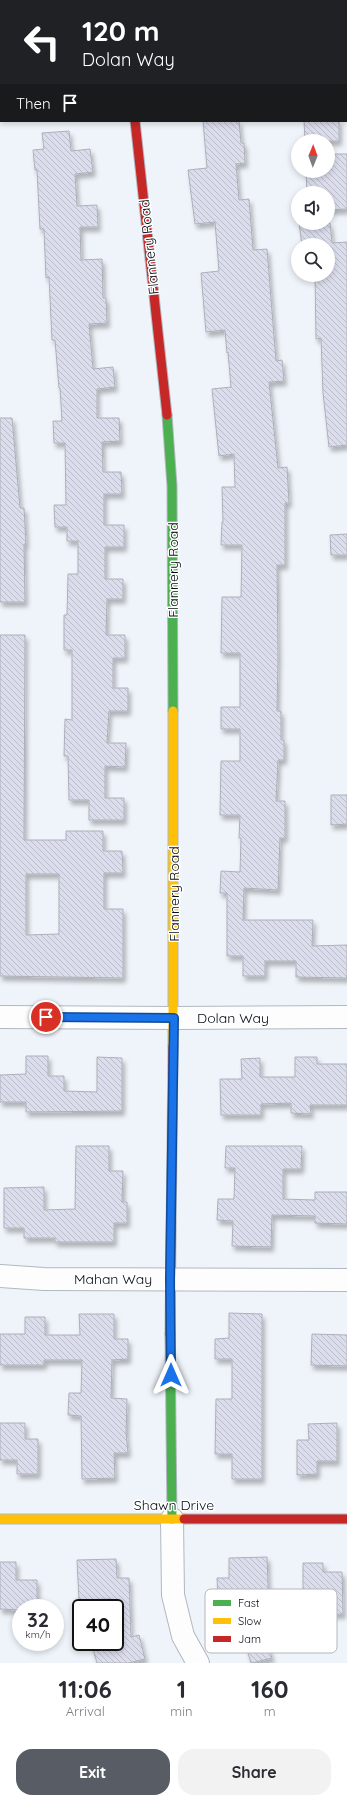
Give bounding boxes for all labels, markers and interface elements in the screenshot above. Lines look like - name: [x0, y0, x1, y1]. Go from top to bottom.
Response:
- text: 120 m: [82, 13, 160, 48]
- icon: left: [16, 16, 68, 68]
- text: Dolan Way: [82, 48, 175, 71]
- icon: arrive: [59, 92, 81, 114]
- text: Then: [16, 94, 51, 113]
- north arrow: [291, 134, 335, 178]
- map controls: [291, 134, 335, 282]
- button: sound: [291, 186, 335, 230]
- street label: Flannery Road: [135, 199, 163, 295]
- button: search: [291, 238, 335, 282]
- street label: Flannery Road: [164, 522, 182, 618]
- street label: Flannery Road: [165, 846, 183, 942]
- pin: [29, 1000, 63, 1034]
- icon: arrive: [35, 1006, 57, 1028]
- street label: Dolan Way: [197, 1009, 269, 1027]
- street label: Mahan Way: [74, 1270, 152, 1288]
- position arrow: [150, 1354, 192, 1396]
- street label: Shawn Drive: [134, 1496, 214, 1514]
- legend: [205, 1589, 337, 1653]
- text: Fast: [238, 1596, 260, 1610]
- speed limit sign: 40: [72, 1599, 124, 1651]
- text: 32: [27, 1607, 49, 1632]
- text: Slow: [238, 1614, 262, 1628]
- text: km/h: [25, 1628, 51, 1641]
- text: Jam: [238, 1632, 261, 1646]
- text: 11:06: [59, 1674, 112, 1704]
- text: 1: [177, 1674, 186, 1704]
- text: 160: [251, 1674, 288, 1704]
- text: Arrival: [66, 1703, 105, 1719]
- text: min: [170, 1703, 193, 1719]
- text: m: [264, 1703, 276, 1719]
- button: Exit: [16, 1749, 170, 1795]
- button: Share: [178, 1749, 331, 1795]

